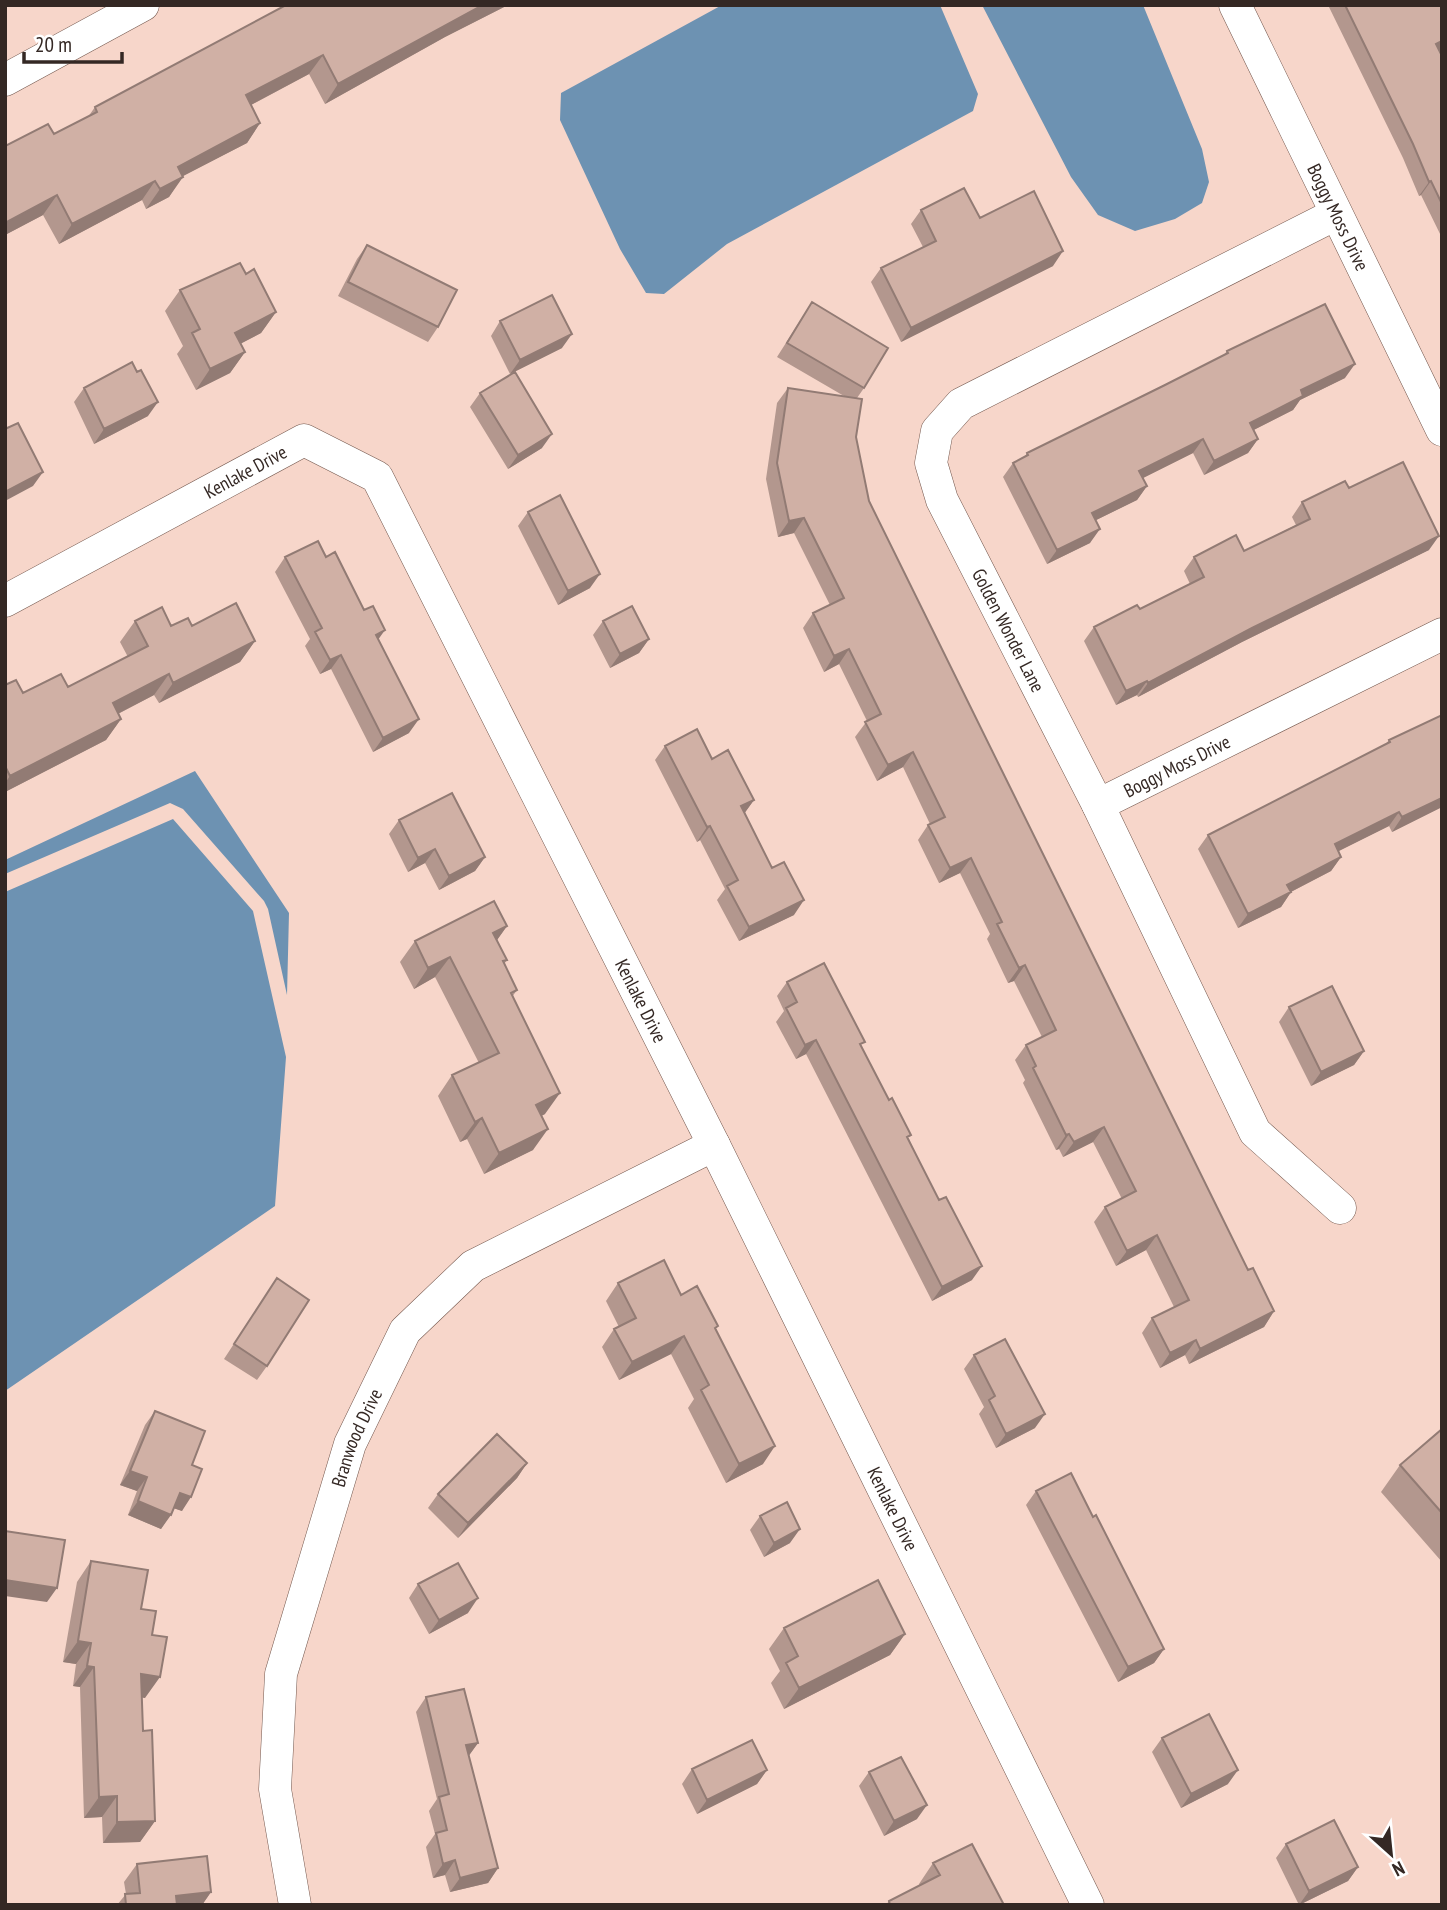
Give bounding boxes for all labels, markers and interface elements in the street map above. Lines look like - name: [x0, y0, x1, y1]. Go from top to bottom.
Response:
- scale bar: [24, 21, 122, 65]
- text: 20 m: [35, 31, 72, 58]
- street label: Boggy Moss Drive: [1302, 160, 1375, 275]
- street label: Kenlake Drive: [200, 439, 291, 504]
- street label: Golden Wonder Lane: [967, 564, 1050, 696]
- street label: Boggy Moss Drive: [1120, 729, 1234, 802]
- street label: Kenlake Drive: [610, 955, 672, 1047]
- street label: Branwood Drive: [326, 1384, 387, 1490]
- street label: Kenlake Drive: [862, 1463, 924, 1555]
- north arrow: [1356, 1819, 1426, 1889]
- text: N: [1389, 1856, 1409, 1882]

